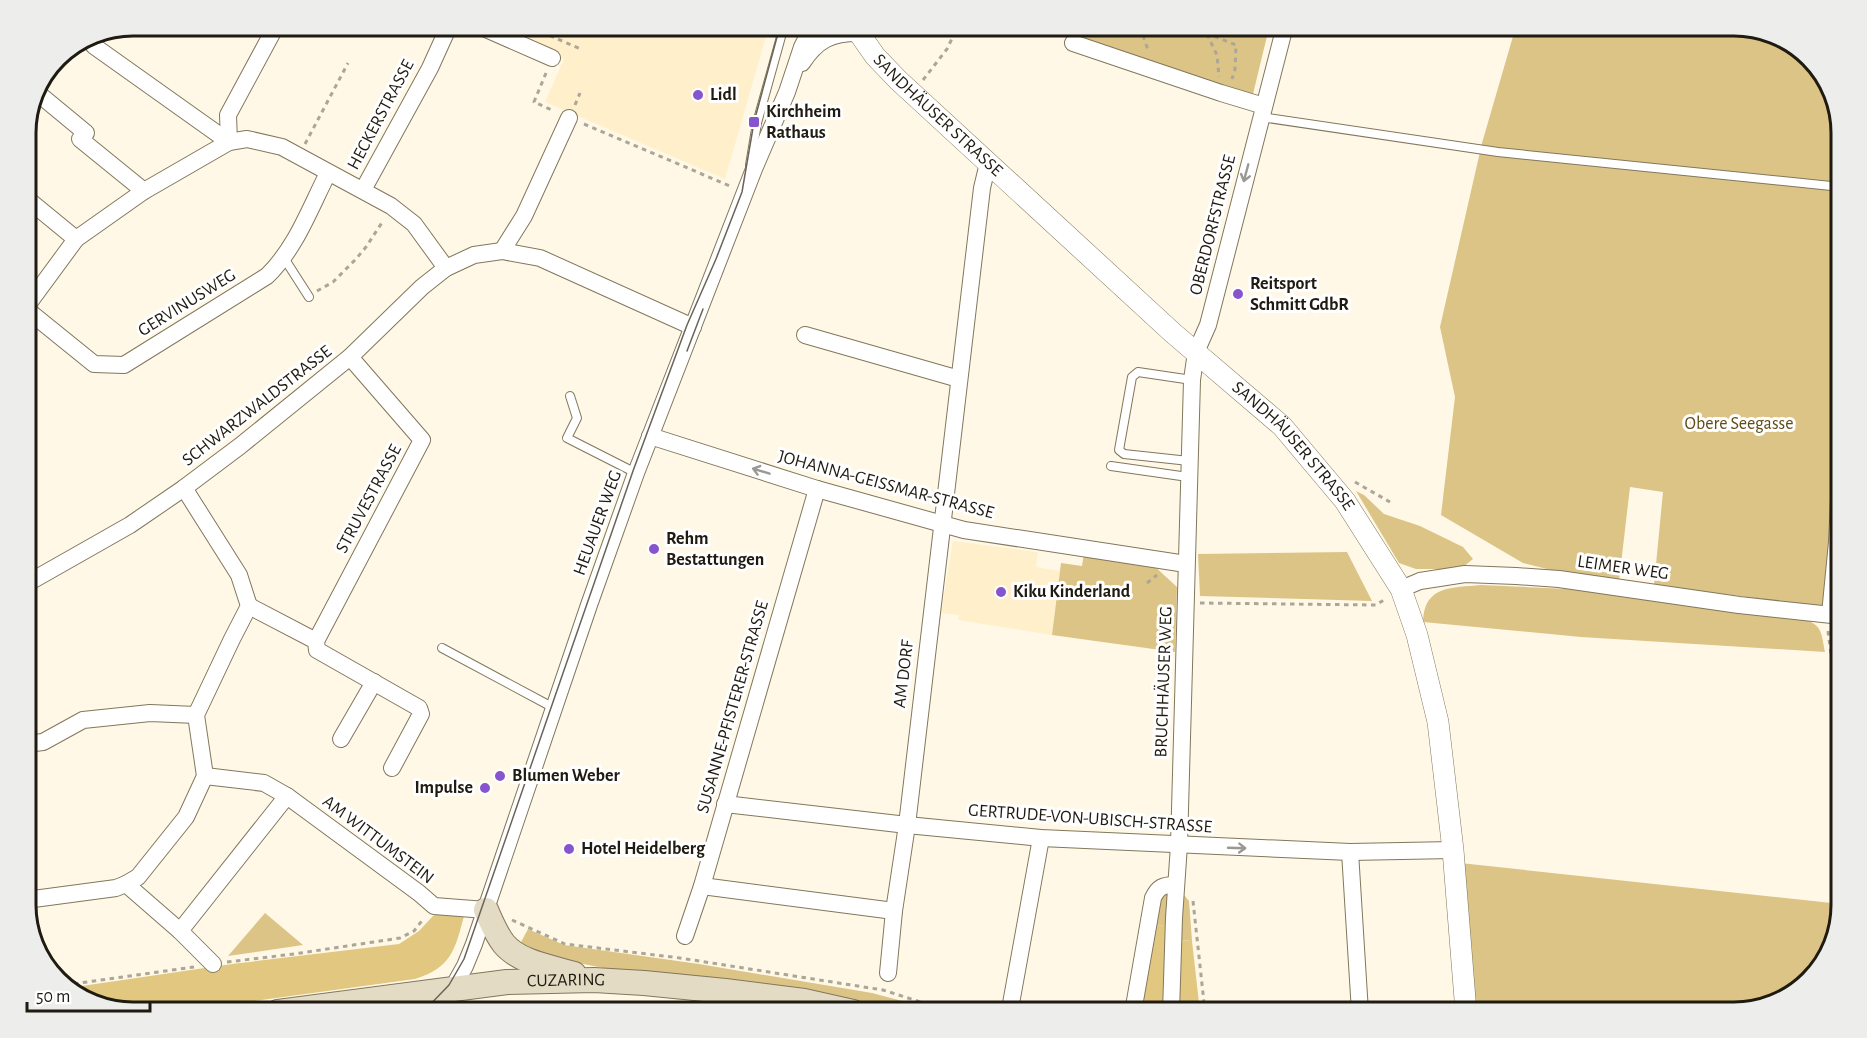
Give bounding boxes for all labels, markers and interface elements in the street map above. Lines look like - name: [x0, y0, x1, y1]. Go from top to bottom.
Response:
- street label: SANDHÄUSER STRASSE: [870, 51, 1006, 180]
- street label: HECKERSTRASSE: [344, 57, 418, 173]
- place label: Lidl: [710, 86, 737, 104]
- marker: Lidl: [691, 88, 705, 102]
- place label: Kirchheim Rathaus: [766, 103, 841, 142]
- marker: Kirchheim Rathaus: [747, 115, 761, 129]
- street label: OBERDORFSTRASSE: [1187, 153, 1239, 297]
- one-way arrow: [1240, 164, 1252, 183]
- street label: GERVINUSWEG: [135, 266, 239, 340]
- place label: Reitsport Schmitt GdbR: [1250, 275, 1349, 314]
- marker: Reitsport Schmitt GdbR: [1231, 287, 1245, 301]
- street label: SCHWARZWALDSTRASSE: [179, 342, 335, 470]
- street label: SANDHÄUSER STRASSE: [1228, 378, 1358, 514]
- park label: Obere Seegasse: [1684, 415, 1794, 433]
- street label: STRUVESTRASSE: [333, 442, 405, 556]
- street label: JOHANNA-GEISSMAR-STRASSE: [776, 448, 996, 523]
- one-way arrow: [752, 465, 771, 476]
- street label: HEUAUER WEG: [571, 468, 625, 578]
- place label: Rehm Bestattungen: [666, 530, 764, 569]
- marker: Rehm Bestattungen: [647, 542, 661, 556]
- street label: LEIMER WEG: [1576, 553, 1670, 583]
- place label: Kiku Kinderland: [1013, 583, 1131, 601]
- marker: Kiku Kinderland: [994, 585, 1008, 599]
- street label: SUSANNE-PFISTERER-STRASSE: [694, 598, 772, 815]
- street label: BRUCHHÄUSER WEG: [1150, 606, 1176, 758]
- street label: AM DORF: [891, 639, 917, 709]
- place label: Blumen Weber: [512, 767, 620, 785]
- marker: Blumen Weber: [493, 769, 507, 783]
- place label: Impulse: [414, 779, 473, 797]
- marker: Impulse: [478, 781, 492, 795]
- street label: AM WITTUMSTEIN: [319, 792, 437, 888]
- street label: GERTRUDE-VON-UBISCH-STRASSE: [967, 801, 1213, 837]
- place label: Hotel Heidelberg: [581, 840, 706, 858]
- marker: Hotel Heidelberg: [562, 842, 576, 856]
- one-way arrow: [1227, 842, 1246, 853]
- street label: CUZARING: [527, 971, 606, 991]
- scale bar: [27, 975, 150, 1013]
- text: 50 m: [36, 988, 70, 1006]

